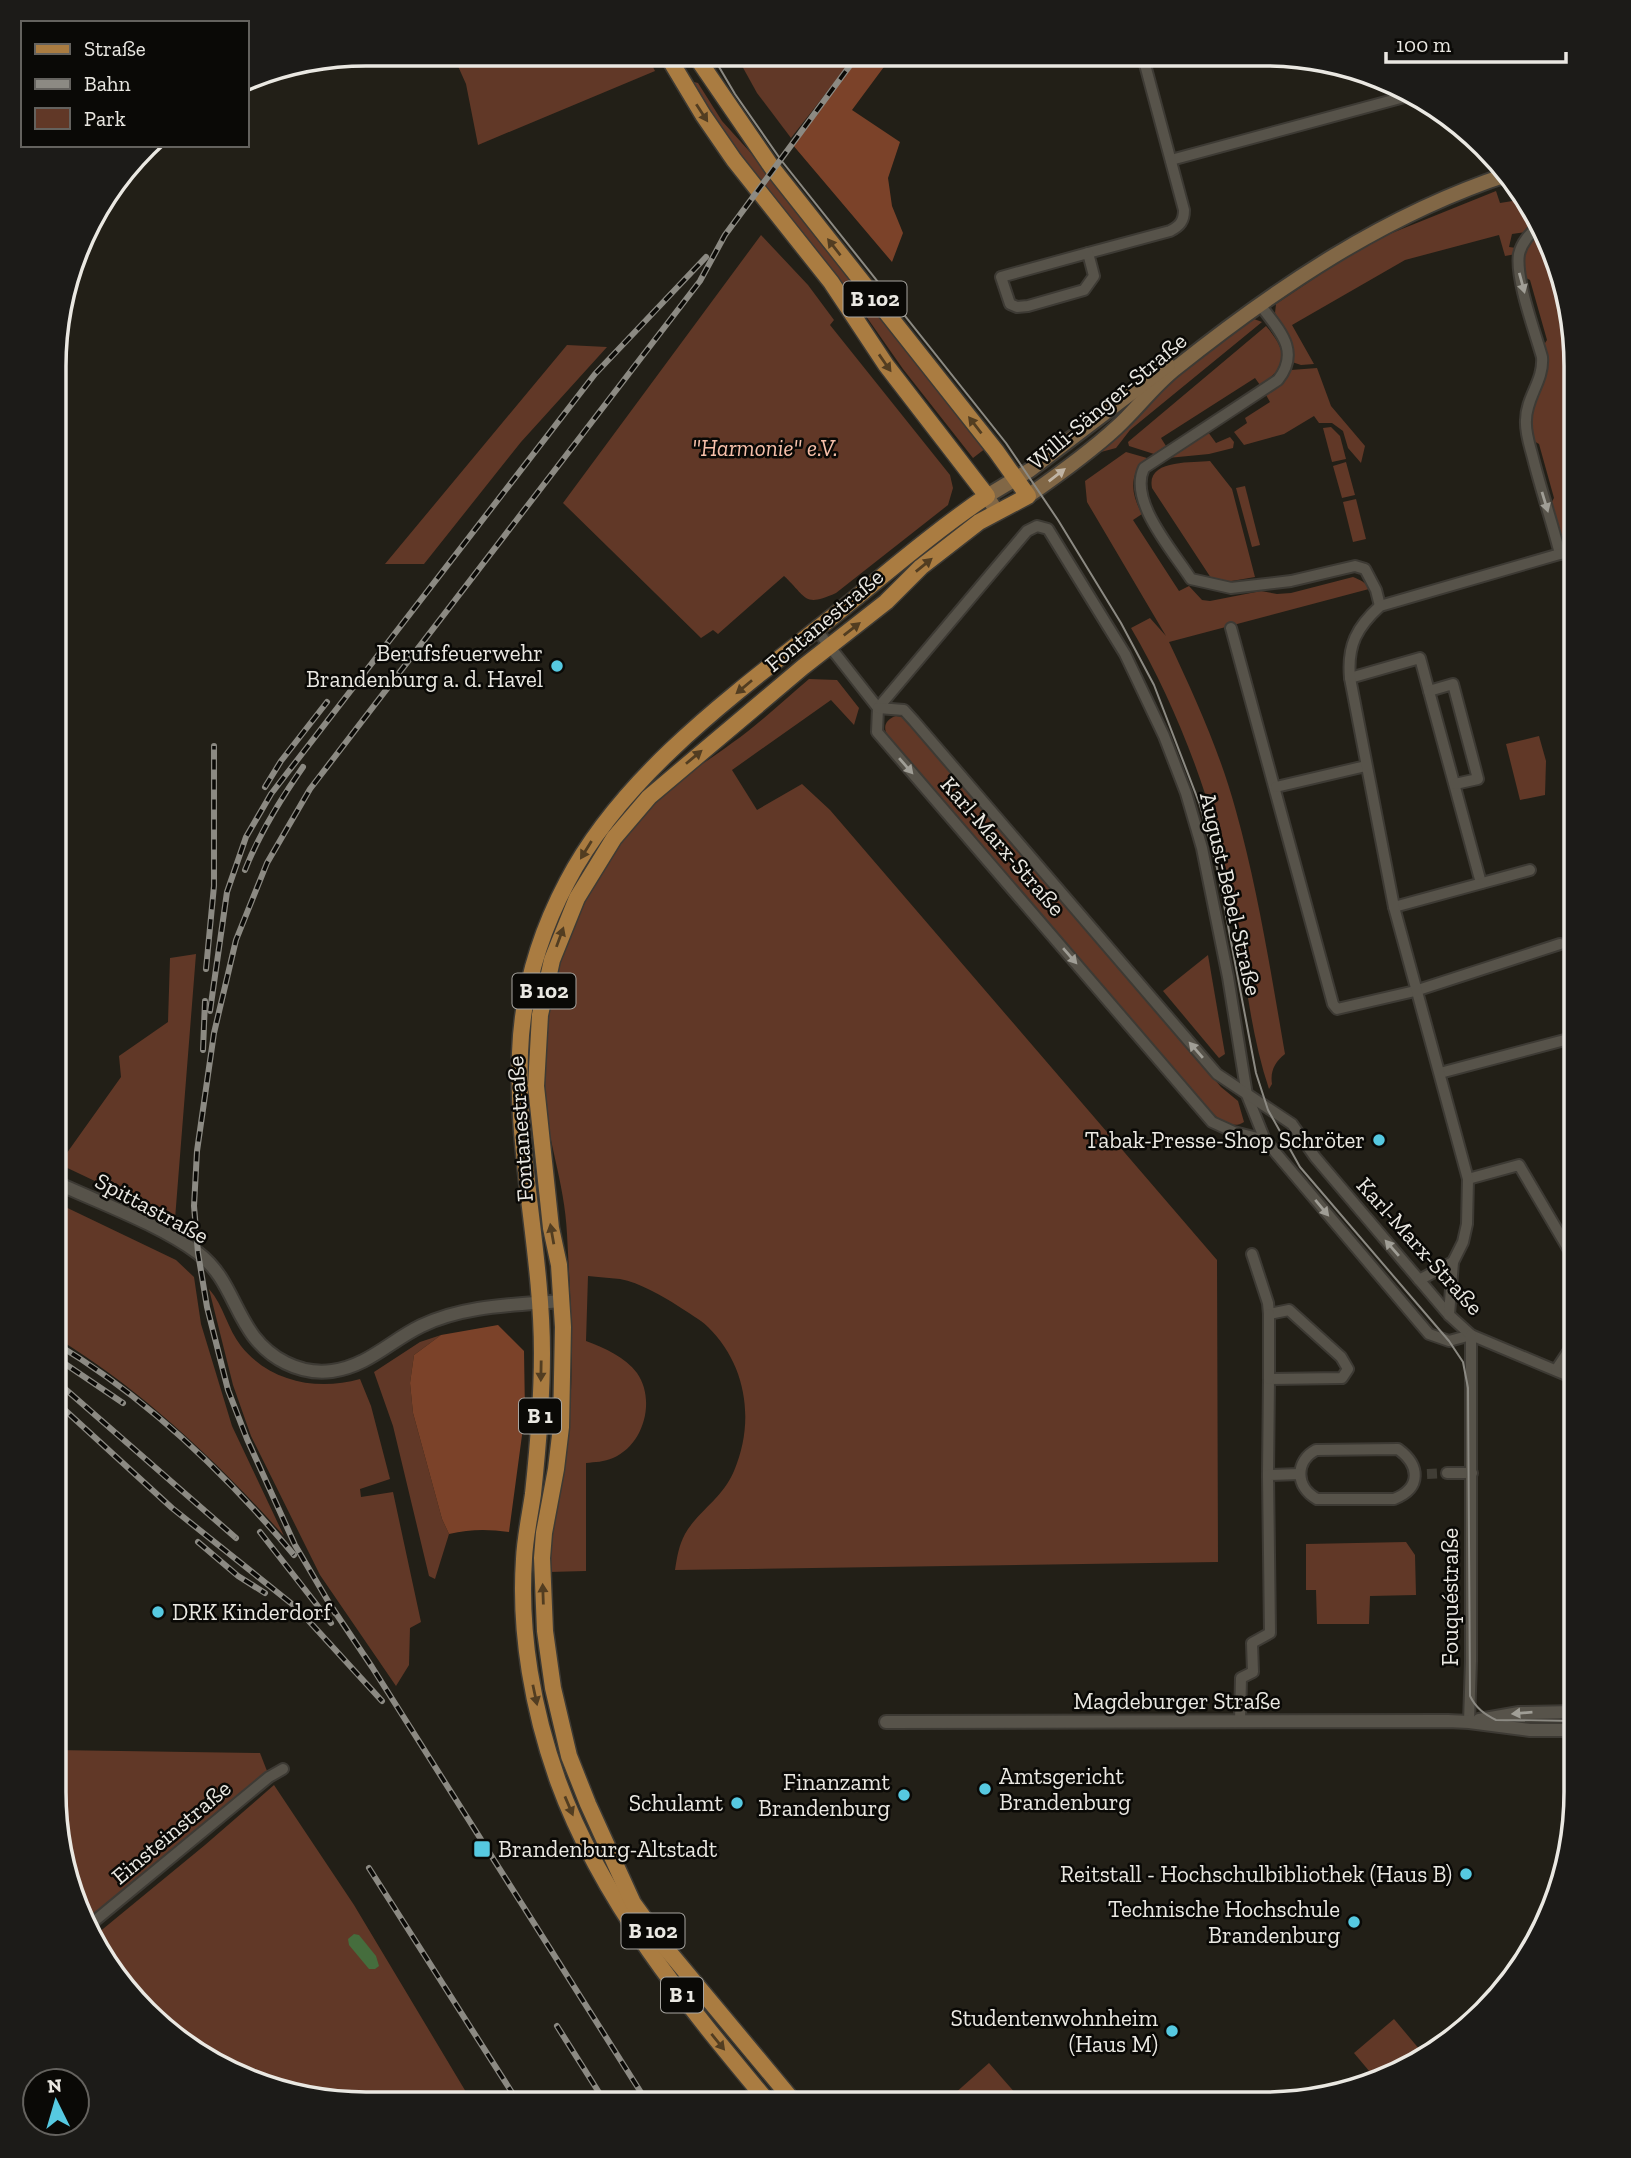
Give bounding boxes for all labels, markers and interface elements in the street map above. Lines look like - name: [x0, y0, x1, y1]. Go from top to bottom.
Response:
- legend: [21, 21, 248, 147]
- scale bar: [1386, 21, 1566, 65]
- text: 100 m: [1396, 32, 1451, 57]
- text: Straße: [84, 36, 146, 61]
- text: Bahn: [84, 71, 131, 96]
- one-way arrow: [696, 104, 709, 123]
- text: Park: [84, 106, 126, 131]
- one-way arrow: [827, 238, 842, 256]
- one-way arrow: [1518, 273, 1528, 294]
- road number: B 102: [844, 282, 906, 316]
- street label: Willi-Sänger-Straße: [1022, 326, 1192, 476]
- one-way arrow: [878, 354, 892, 372]
- one-way arrow: [969, 416, 983, 434]
- park label: "Harmonie" e.V.: [692, 434, 838, 462]
- one-way arrow: [1047, 468, 1065, 483]
- one-way arrow: [1541, 492, 1551, 513]
- one-way arrow: [915, 558, 933, 573]
- street label: Fontanestraße: [759, 562, 889, 678]
- one-way arrow: [842, 622, 860, 637]
- place label: Berufsfeuerwehr Brandenburg a. d. Havel: [306, 639, 543, 693]
- marker: Berufsfeuerwehr Brandenburg a. d. Havel: [549, 658, 565, 674]
- one-way arrow: [735, 679, 752, 694]
- one-way arrow: [686, 750, 703, 765]
- one-way arrow: [898, 757, 913, 774]
- street label: Karl-Marx-Straße: [935, 770, 1071, 922]
- street label: August-Bebel-Straße: [1194, 790, 1268, 998]
- one-way arrow: [579, 840, 592, 859]
- one-way arrow: [555, 926, 566, 947]
- one-way arrow: [1062, 948, 1077, 965]
- road number: B 102: [512, 974, 576, 1009]
- one-way arrow: [1188, 1041, 1204, 1059]
- street label: Fontanestraße: [501, 1055, 539, 1203]
- place label: Tabak-Presse-Shop Schröter: [1085, 1126, 1365, 1154]
- marker: Tabak-Presse-Shop Schröter: [1371, 1132, 1387, 1148]
- street label: Spittastraße: [90, 1166, 214, 1250]
- street label: Karl-Marx-Straße: [1351, 1171, 1489, 1321]
- one-way arrow: [1314, 1199, 1329, 1217]
- one-way arrow: [546, 1223, 557, 1245]
- one-way arrow: [1385, 1240, 1401, 1257]
- one-way arrow: [536, 1361, 547, 1383]
- road number: B 1: [519, 1398, 561, 1434]
- street label: Fouquéstraße: [1436, 1528, 1464, 1666]
- one-way arrow: [537, 1583, 548, 1605]
- place label: DRK Kinderdorf: [172, 1598, 332, 1626]
- marker: DRK Kinderdorf: [150, 1604, 166, 1620]
- one-way arrow: [530, 1684, 541, 1706]
- street label: Magdeburger Straße: [1073, 1687, 1281, 1715]
- one-way arrow: [1511, 1708, 1533, 1719]
- place label: Amtsgericht Brandenburg: [999, 1762, 1131, 1816]
- place label: Finanzamt Brandenburg: [758, 1768, 890, 1822]
- street label: Einsteinstraße: [106, 1774, 236, 1890]
- marker: Amtsgericht Brandenburg: [977, 1781, 993, 1797]
- marker: Finanzamt Brandenburg: [896, 1787, 912, 1803]
- place label: Schulamt: [629, 1789, 723, 1817]
- marker: Schulamt: [729, 1795, 745, 1811]
- one-way arrow: [564, 1796, 575, 1817]
- place label: Brandenburg-Altstadt: [498, 1835, 718, 1863]
- marker: Brandenburg-Altstadt: [472, 1839, 492, 1859]
- place label: Reitstall - Hochschulbibliothek (Haus B): [1060, 1860, 1452, 1888]
- marker: Reitstall - Hochschulbibliothek (Haus B): [1458, 1866, 1474, 1882]
- place label: Technische Hochschule Brandenburg: [1108, 1895, 1340, 1949]
- road number: B 102: [622, 1913, 684, 1948]
- marker: Technische Hochschule Brandenburg: [1346, 1914, 1362, 1930]
- road number: B 1: [661, 1978, 703, 2012]
- place label: Studentenwohnheim (Haus M): [950, 2004, 1158, 2058]
- marker: Studentenwohnheim (Haus M): [1164, 2023, 1180, 2039]
- one-way arrow: [710, 2034, 725, 2051]
- north arrow: [21, 2067, 91, 2137]
- text: N: [46, 2073, 63, 2098]

